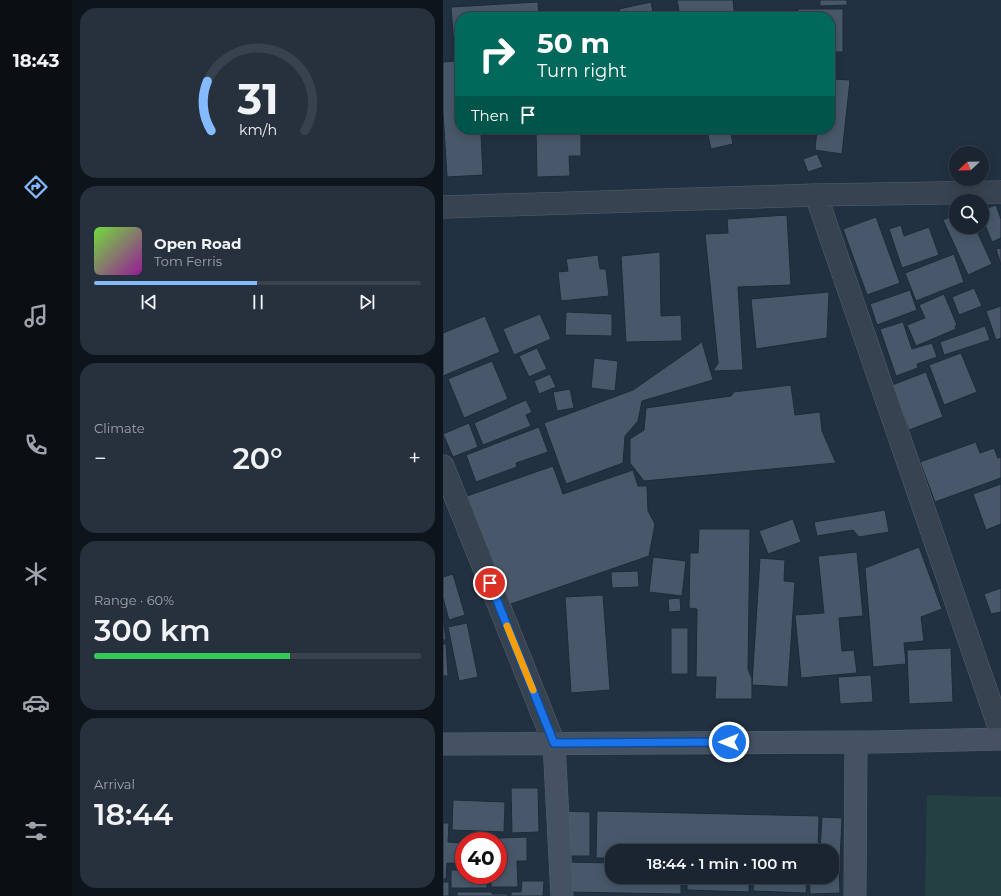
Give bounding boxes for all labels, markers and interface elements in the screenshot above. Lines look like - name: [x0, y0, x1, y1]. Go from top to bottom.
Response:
- text: 50 m: [537, 26, 610, 60]
- icon: right: [471, 28, 523, 80]
- text: 18:43: [13, 50, 59, 72]
- text: Turn right: [537, 60, 627, 82]
- text: 31: [236, 74, 278, 124]
- icon: arrive: [517, 104, 539, 126]
- text: Then: [471, 106, 509, 125]
- text: km/h: [238, 120, 277, 138]
- north arrow: [949, 146, 989, 186]
- map controls: [949, 146, 989, 234]
- icon: directions: [22, 173, 50, 201]
- button: search: [949, 194, 989, 234]
- text: Open Road: [154, 234, 242, 253]
- text: Tom Ferris: [154, 253, 222, 269]
- icon: previous: [138, 291, 160, 313]
- icon: pause: [247, 291, 269, 313]
- icon: next: [356, 291, 378, 313]
- icon: music: [22, 302, 50, 330]
- text: Climate: [94, 420, 145, 436]
- icon: phone: [22, 431, 50, 459]
- text: 20°: [232, 440, 283, 477]
- text: −: [94, 445, 107, 472]
- text: +: [408, 445, 421, 472]
- icon: climate: [22, 560, 50, 588]
- pin: [473, 566, 507, 600]
- icon: arrive: [479, 572, 501, 594]
- text: Range · 60%: [94, 592, 174, 608]
- text: 300 km: [94, 612, 211, 649]
- icon: car: [22, 689, 50, 717]
- position arrow: [708, 721, 750, 763]
- text: Arrival: [94, 776, 135, 792]
- text: 18:44: [94, 796, 173, 833]
- icon: filters: [22, 817, 50, 845]
- speed limit sign: 40: [455, 832, 507, 884]
- text: 18:44 · 1 min · 100 m: [647, 854, 797, 873]

